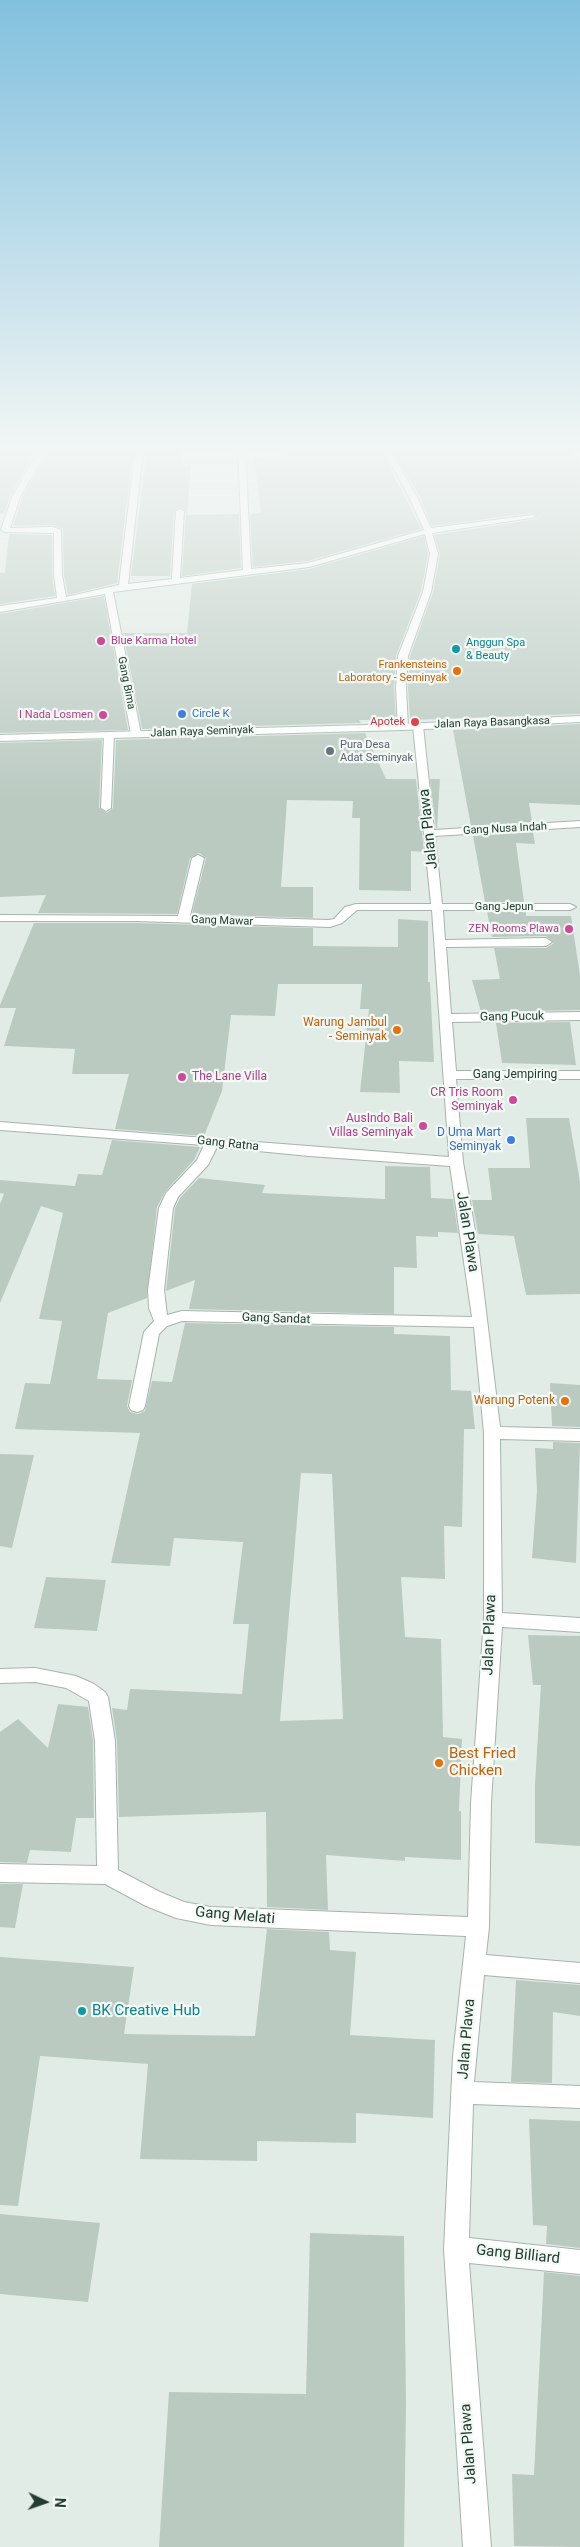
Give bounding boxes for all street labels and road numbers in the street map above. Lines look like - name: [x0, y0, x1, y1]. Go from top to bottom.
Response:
- street label: Gang Bima: [114, 655, 138, 711]
- street label: Jalan Raya Basangkasa: [434, 714, 550, 732]
- street label: Jalan Raya Seminyak: [150, 724, 254, 740]
- street label: Jalan Plawa: [416, 788, 442, 870]
- street label: Gang Nusa Indah: [463, 820, 547, 838]
- street label: Gang Jepun: [475, 900, 533, 914]
- street label: Gang Mawar: [191, 913, 253, 929]
- street label: Gang Pucuk: [480, 1009, 544, 1025]
- street label: Gang Jempiring: [473, 1068, 557, 1082]
- street label: Gang Ratna: [196, 1134, 260, 1154]
- street label: Jalan Plawa: [452, 1191, 482, 1273]
- street label: Gang Sandat: [241, 1311, 311, 1327]
- street label: Jalan Plawa: [480, 1594, 500, 1676]
- street label: Gang Melati: [194, 1904, 276, 1928]
- street label: Jalan Plawa: [455, 1998, 479, 2080]
- street label: Gang Billiard: [475, 2242, 561, 2268]
- street label: Jalan Plawa: [457, 2403, 481, 2485]

